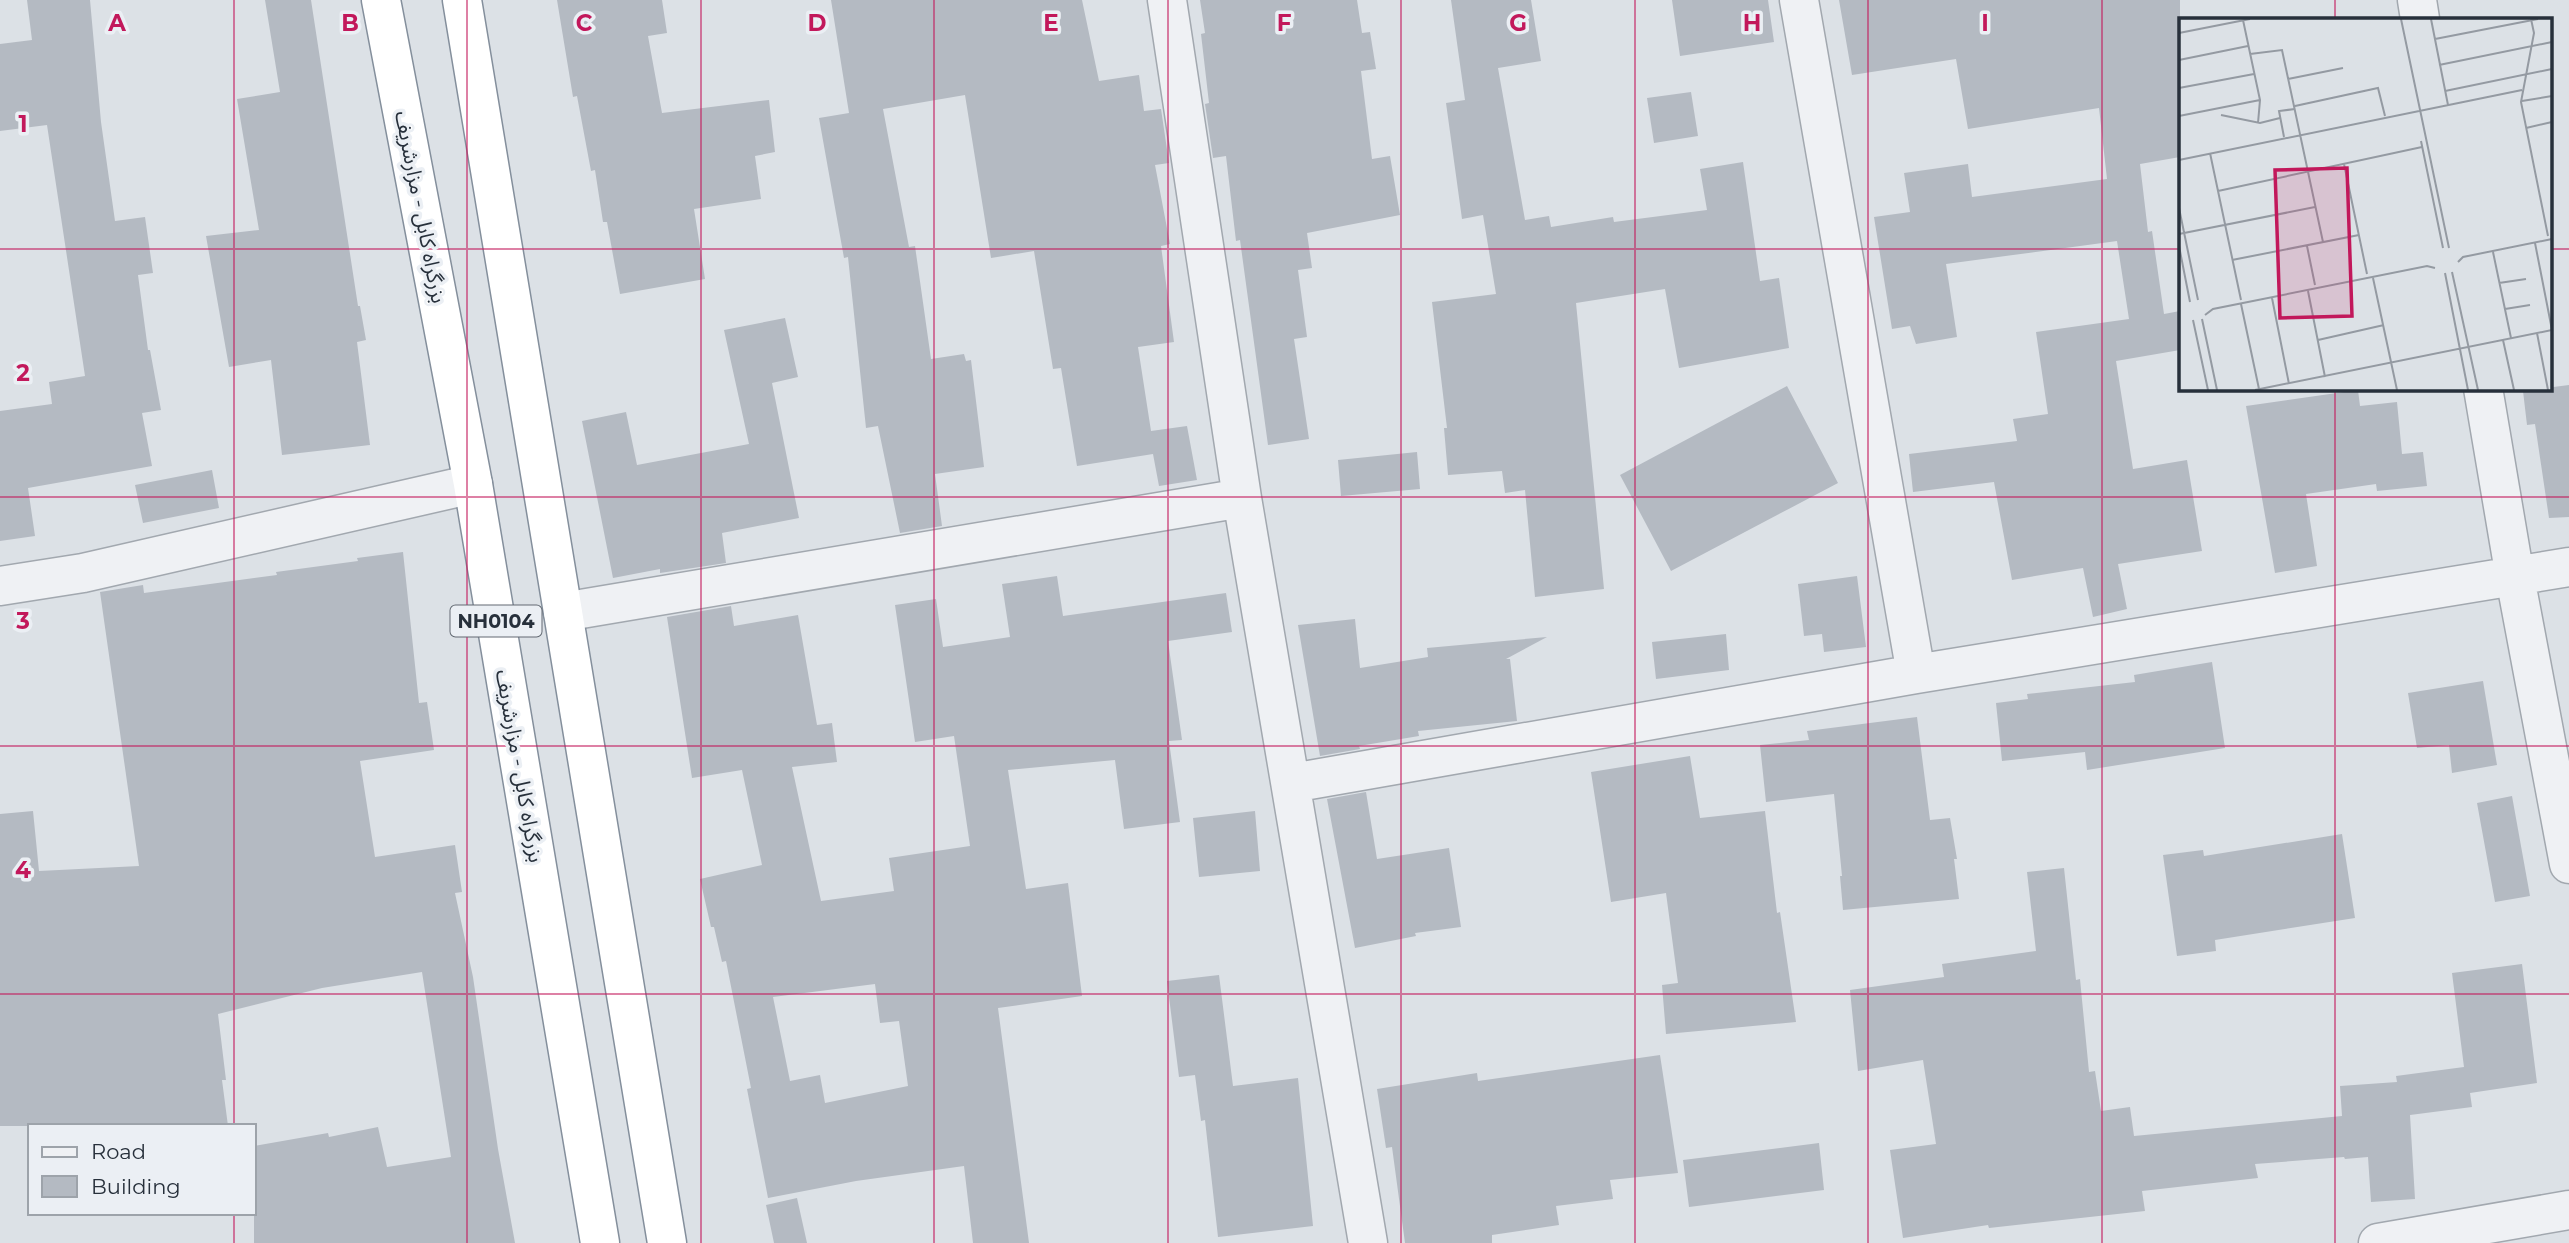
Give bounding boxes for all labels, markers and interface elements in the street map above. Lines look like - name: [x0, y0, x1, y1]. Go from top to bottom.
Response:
- text: A: [107, 9, 126, 37]
- text: B: [341, 9, 359, 37]
- text: C: [576, 9, 593, 37]
- text: D: [808, 9, 827, 37]
- text: E: [1043, 9, 1059, 37]
- text: F: [1277, 9, 1292, 37]
- text: G: [1509, 9, 1527, 37]
- text: H: [1743, 9, 1761, 37]
- text: I: [1981, 9, 1989, 37]
- inset map: [2179, 18, 2552, 390]
- street label: بزرگراه کابل - مزارشریف: [390, 109, 452, 305]
- text: 1: [18, 110, 28, 138]
- text: 2: [16, 359, 30, 387]
- road number: NH0104: [450, 606, 542, 636]
- text: 3: [15, 607, 30, 635]
- street label: بزرگراه کابل - مزارشریف: [491, 668, 549, 864]
- text: 4: [15, 856, 31, 884]
- legend: [28, 1124, 256, 1215]
- text: Road: [91, 1139, 146, 1164]
- text: Building: [91, 1174, 181, 1199]

